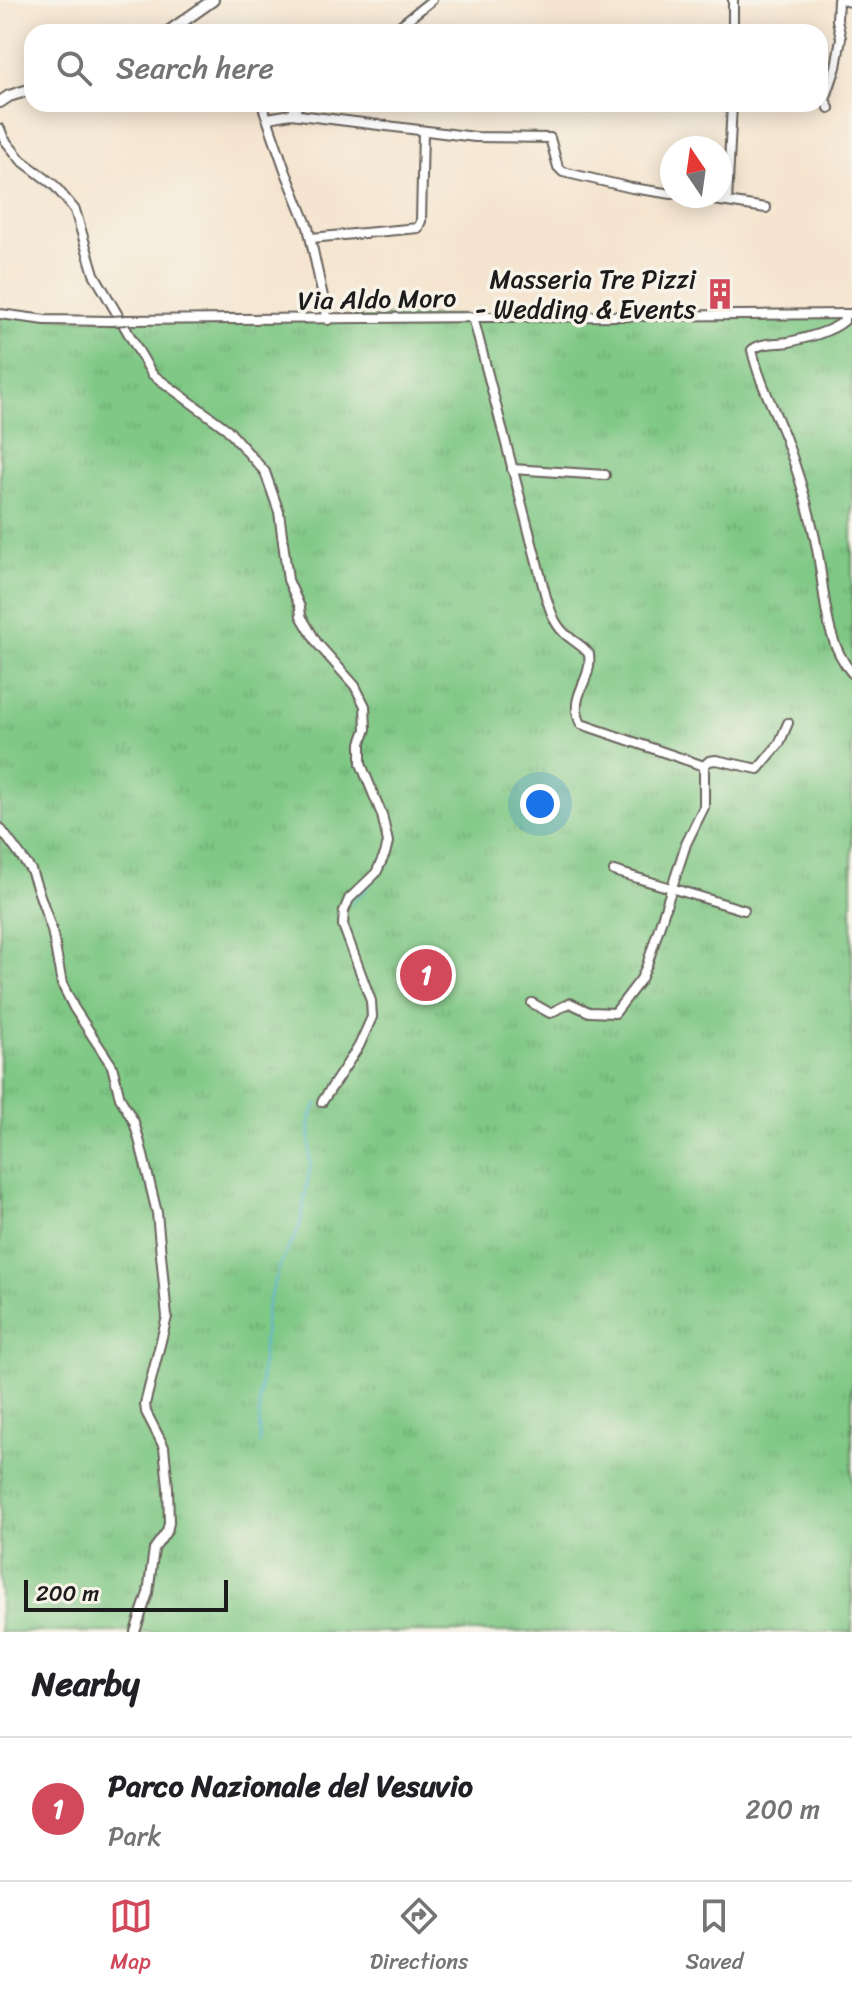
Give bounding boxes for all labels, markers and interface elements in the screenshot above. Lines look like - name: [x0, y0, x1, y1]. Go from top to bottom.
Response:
- search box: [24, 24, 828, 112]
- text: Search here: [116, 41, 274, 95]
- icon: search: [52, 46, 96, 90]
- north arrow: [660, 136, 732, 208]
- place label: Masseria Tre Pizzi - Wedding & Events: [475, 256, 697, 332]
- street label: Via Aldo Moro: [297, 275, 457, 323]
- building icon: Masseria Tre Pizzi - Wedding & Events: [703, 277, 737, 311]
- your location: [520, 784, 560, 824]
- pin: 1: [400, 945, 452, 1005]
- text: 200 m: [36, 1574, 99, 1613]
- scale bar: [24, 1576, 228, 1612]
- text: Nearby: [32, 1654, 140, 1714]
- text: Parco Nazionale del Vesuvio: [108, 1759, 473, 1813]
- text: 1: [52, 1786, 64, 1832]
- text: 200 m: [745, 1786, 820, 1832]
- text: Park: [108, 1813, 161, 1859]
- tab: Map: [109, 1894, 153, 1981]
- tab: Directions: [370, 1894, 468, 1981]
- tab: Saved: [685, 1894, 743, 1981]

